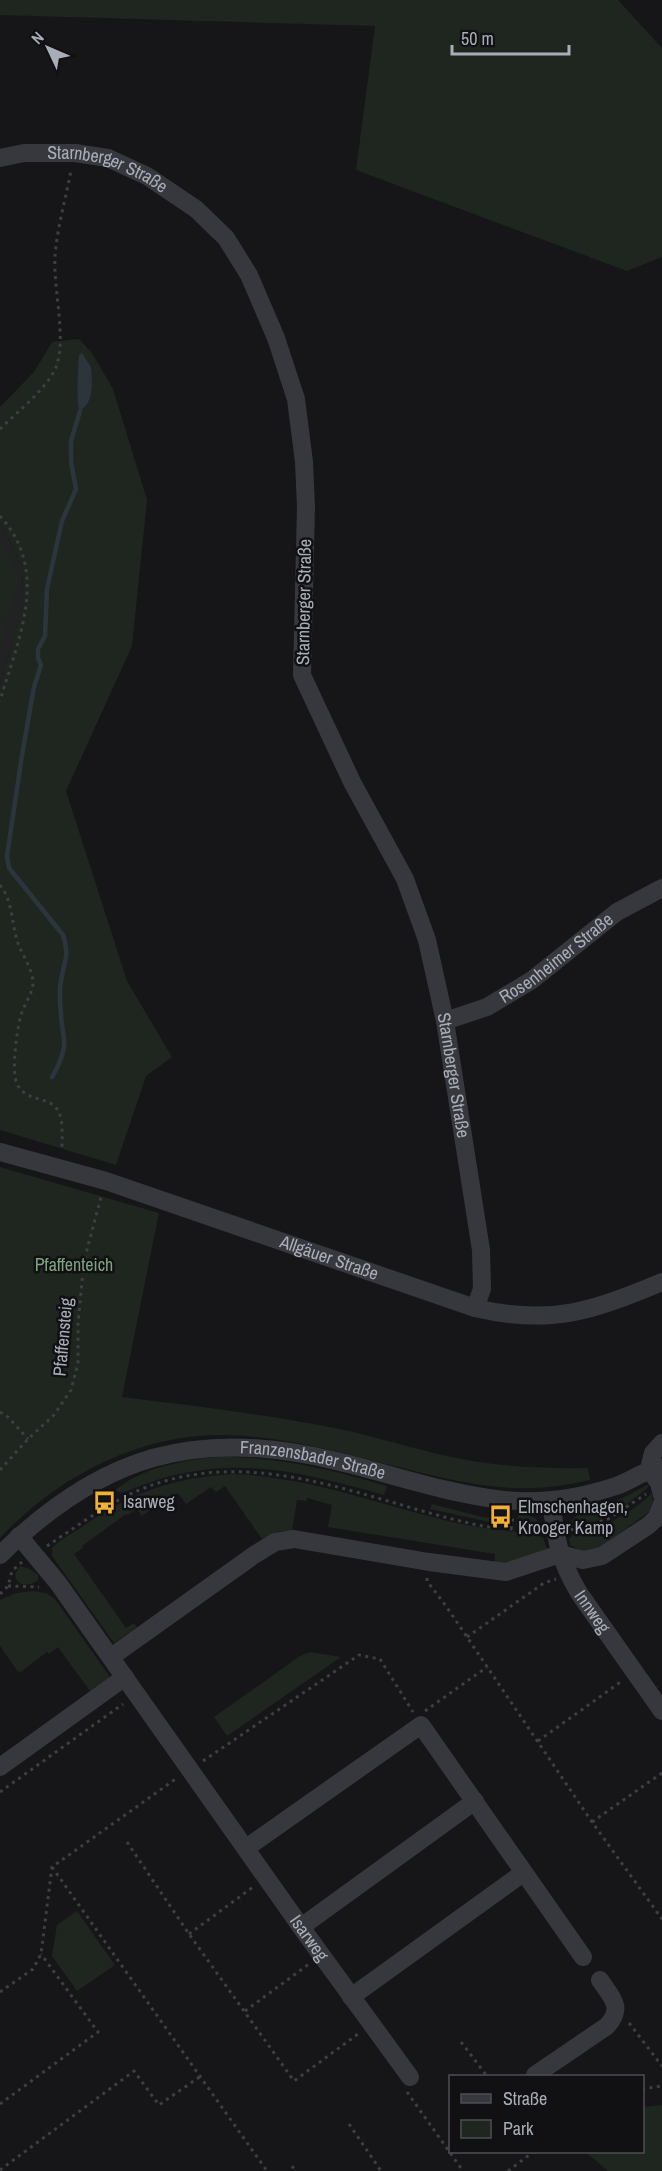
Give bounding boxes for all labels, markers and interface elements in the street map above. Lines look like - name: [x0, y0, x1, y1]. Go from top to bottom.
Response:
- north arrow: [18, 18, 78, 78]
- scale bar: [452, 18, 569, 56]
- text: 50 m: [461, 26, 494, 51]
- text: N: [26, 27, 48, 49]
- street label: Starnberger Straße: [47, 140, 173, 198]
- street label: Starnberger Straße: [290, 539, 317, 665]
- street label: Rosenheimer Straße: [494, 907, 618, 1009]
- street label: Starnberger Straße: [431, 1010, 476, 1140]
- street label: Allgäuer Straße: [276, 1229, 382, 1286]
- park label: Pfaffenteich: [35, 1252, 113, 1277]
- street label: Pfaffensteig: [47, 1296, 78, 1377]
- street label: Franzensbader Straße: [239, 1434, 389, 1485]
- bus stop icon: Isarweg: [92, 1489, 118, 1515]
- place label: Isarweg: [123, 1489, 175, 1514]
- place label: Elmschenhagen, Krooger Kamp: [518, 1494, 628, 1540]
- bus stop icon: Elmschenhagen, Krooger Kamp: [487, 1504, 513, 1530]
- street label: Innweg: [569, 1585, 617, 1639]
- street label: Isarweg: [284, 1910, 335, 1967]
- legend: [449, 2075, 644, 2153]
- text: Straße: [503, 2086, 547, 2111]
- text: Park: [503, 2116, 534, 2141]

